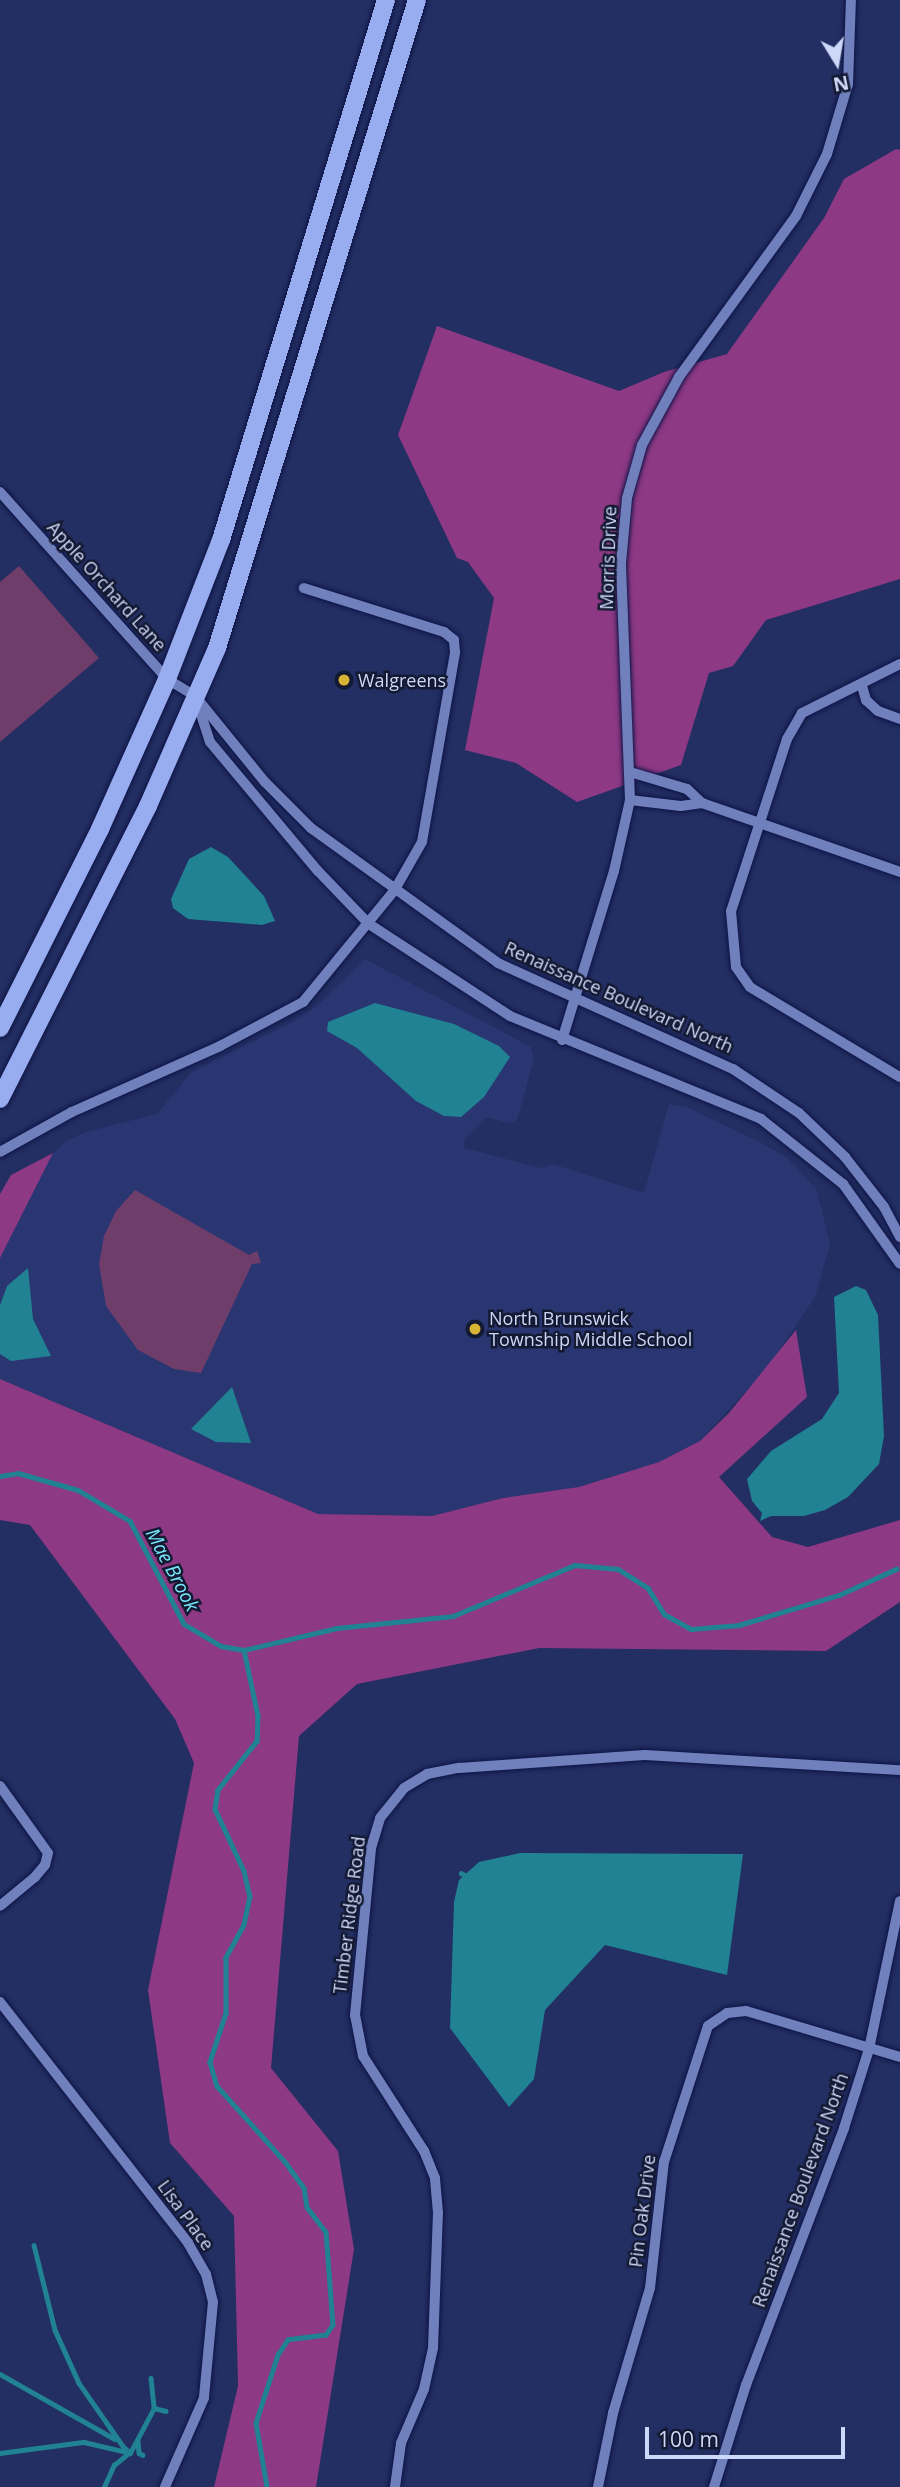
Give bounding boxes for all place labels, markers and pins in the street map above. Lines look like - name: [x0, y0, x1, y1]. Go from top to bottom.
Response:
- place label: Walgreens: [358, 669, 446, 691]
- marker: Walgreens: [336, 672, 352, 688]
- place label: North Brunswick Township Middle School: [489, 1308, 692, 1350]
- marker: North Brunswick Township Middle School: [467, 1321, 483, 1337]

